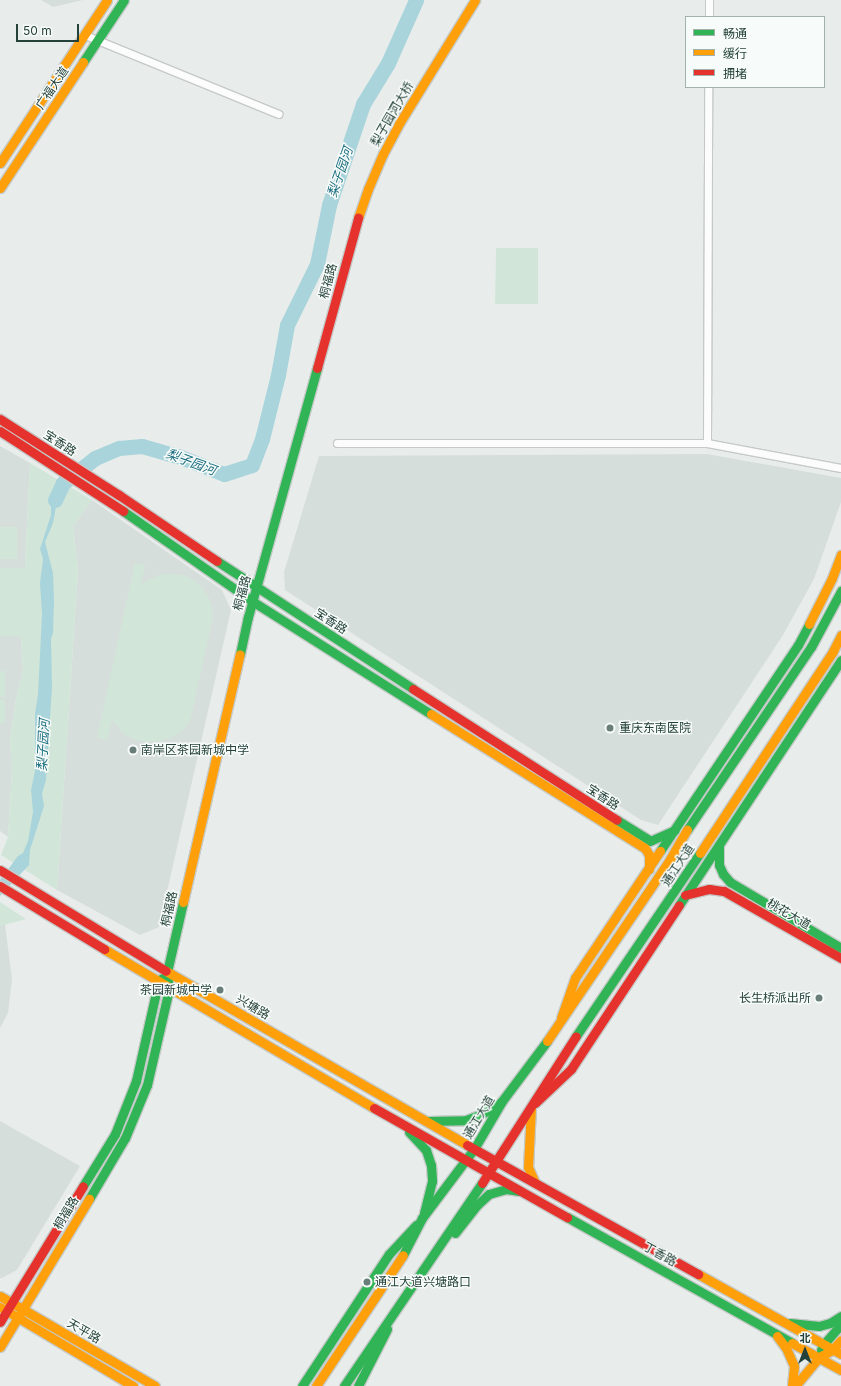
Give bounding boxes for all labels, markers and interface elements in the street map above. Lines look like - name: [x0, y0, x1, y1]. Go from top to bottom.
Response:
- scale bar: [18, 16, 81, 42]
- legend: [685, 16, 825, 88]
- text: 50 m: [23, 23, 52, 38]
- text: 畅通: [723, 26, 747, 41]
- text: 缓行: [723, 46, 747, 61]
- street label: 广福大道: [33, 64, 71, 112]
- text: 拥堵: [723, 66, 747, 81]
- street label: 梨子园河大桥: [368, 79, 416, 149]
- water label: 梨子园河: [324, 145, 356, 199]
- street label: 桐福路: [316, 262, 340, 300]
- street label: 宝香路: [41, 427, 79, 459]
- water label: 梨子园河: [164, 446, 218, 478]
- street label: 桐福路: [230, 574, 254, 612]
- street label: 宝香路: [312, 605, 350, 637]
- water label: 梨子园河: [34, 719, 52, 771]
- place label: 重庆东南医院: [619, 721, 691, 735]
- marker: 重庆东南医院: [604, 722, 616, 734]
- place label: 南岸区茶园新城中学: [141, 743, 249, 757]
- marker: 南岸区茶园新城中学: [128, 745, 138, 755]
- street label: 宝香路: [584, 781, 622, 813]
- street label: 通江大道: [659, 841, 697, 889]
- street label: 桐福路: [158, 890, 180, 928]
- street label: 桃花大道: [765, 896, 813, 932]
- place label: 茶园新城中学: [140, 983, 212, 997]
- marker: 茶园新城中学: [215, 985, 225, 995]
- place label: 长生桥派出所: [739, 991, 811, 1005]
- street label: 兴塘路: [234, 992, 272, 1022]
- marker: 长生桥派出所: [814, 993, 824, 1003]
- street label: 通江大道: [460, 1093, 498, 1141]
- street label: 桐福路: [51, 1194, 81, 1232]
- street label: 丁香路: [641, 1239, 679, 1269]
- place label: 通江大道兴塘路口: [375, 1275, 471, 1289]
- marker: 通江大道兴塘路口: [362, 1277, 372, 1287]
- street label: 天平路: [65, 1316, 103, 1346]
- north arrow: [785, 1330, 825, 1370]
- text: 北: [800, 1331, 811, 1345]

